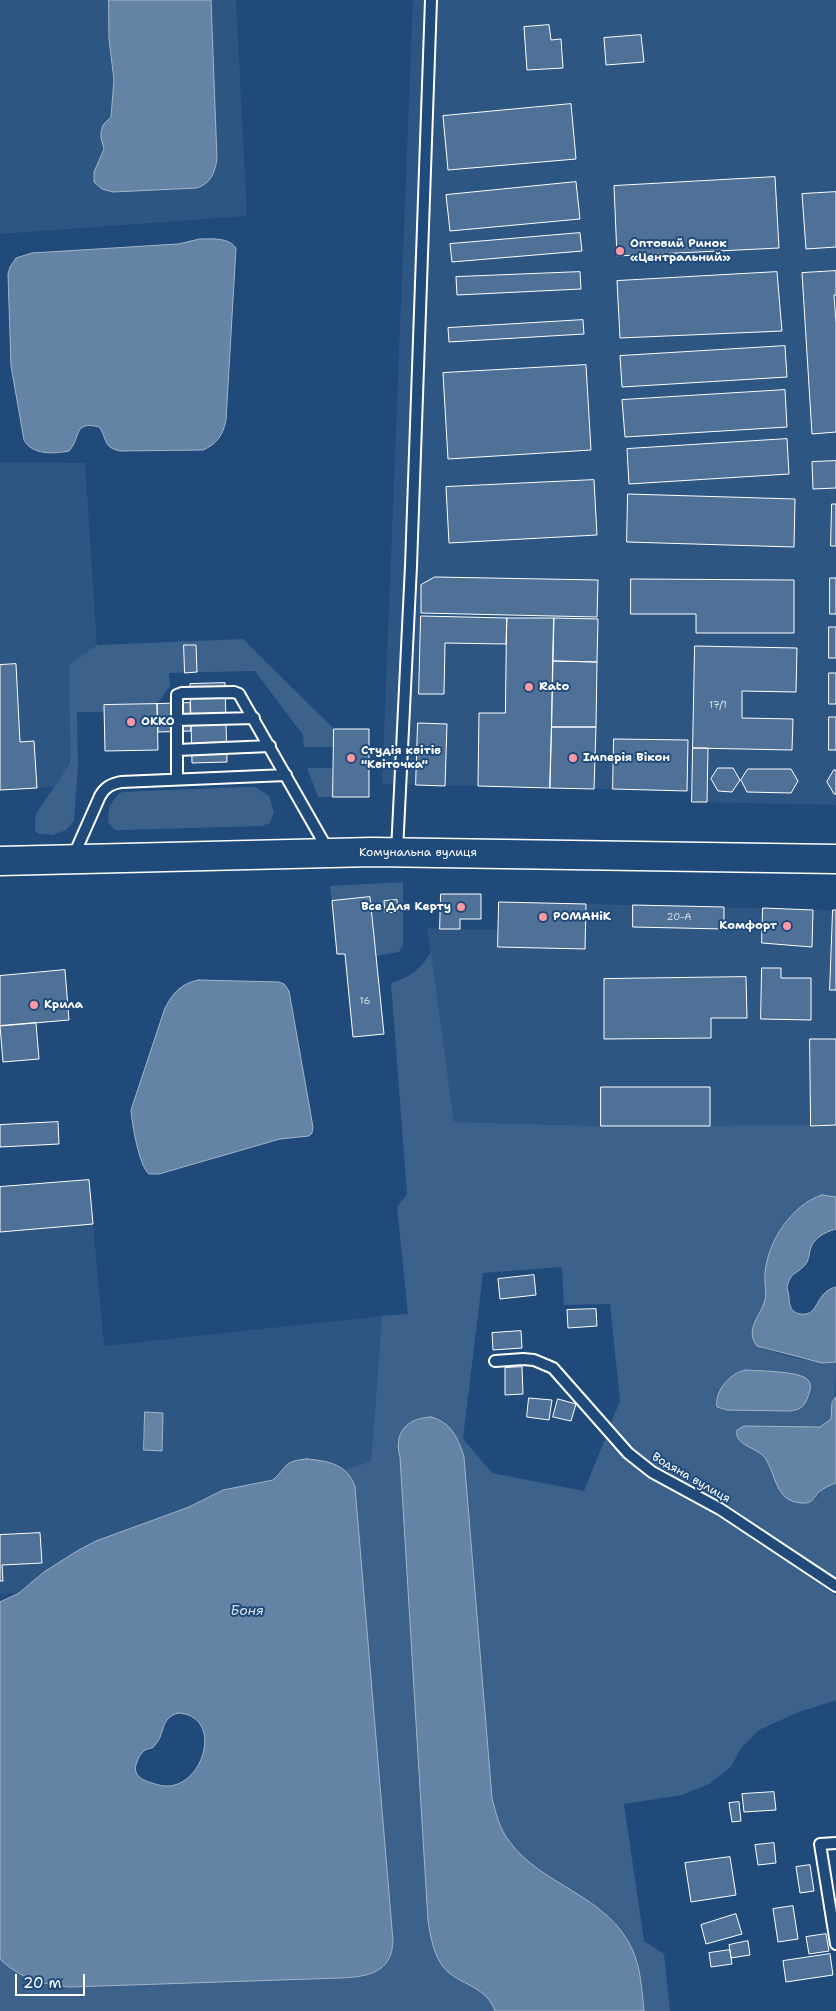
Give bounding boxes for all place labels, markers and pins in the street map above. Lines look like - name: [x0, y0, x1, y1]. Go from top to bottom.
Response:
- place label: Оптовий Ринок «Центральний»: [630, 237, 731, 265]
- marker: Оптовий Ринок «Центральний»: [614, 245, 626, 257]
- place label: Rato: [539, 680, 569, 694]
- marker: Rato: [523, 681, 535, 693]
- place label: ОККО: [141, 715, 175, 729]
- marker: ОККО: [125, 716, 137, 728]
- place label: Студія квітів "Квіточка": [361, 744, 441, 772]
- place label: Імперія Вікон: [583, 751, 670, 765]
- marker: Студія квітів "Квіточка": [345, 752, 357, 764]
- marker: Імперія Вікон: [567, 752, 579, 764]
- place label: Все Для Керту: [361, 900, 451, 914]
- marker: Все Для Керту: [455, 901, 467, 913]
- place label: РОМАНіК: [553, 910, 611, 924]
- marker: РОМАНіК: [537, 911, 549, 923]
- place label: Комфорт: [719, 919, 777, 933]
- marker: Комфорт: [781, 920, 793, 932]
- place label: Крила: [44, 998, 83, 1012]
- marker: Крила: [28, 999, 40, 1011]

